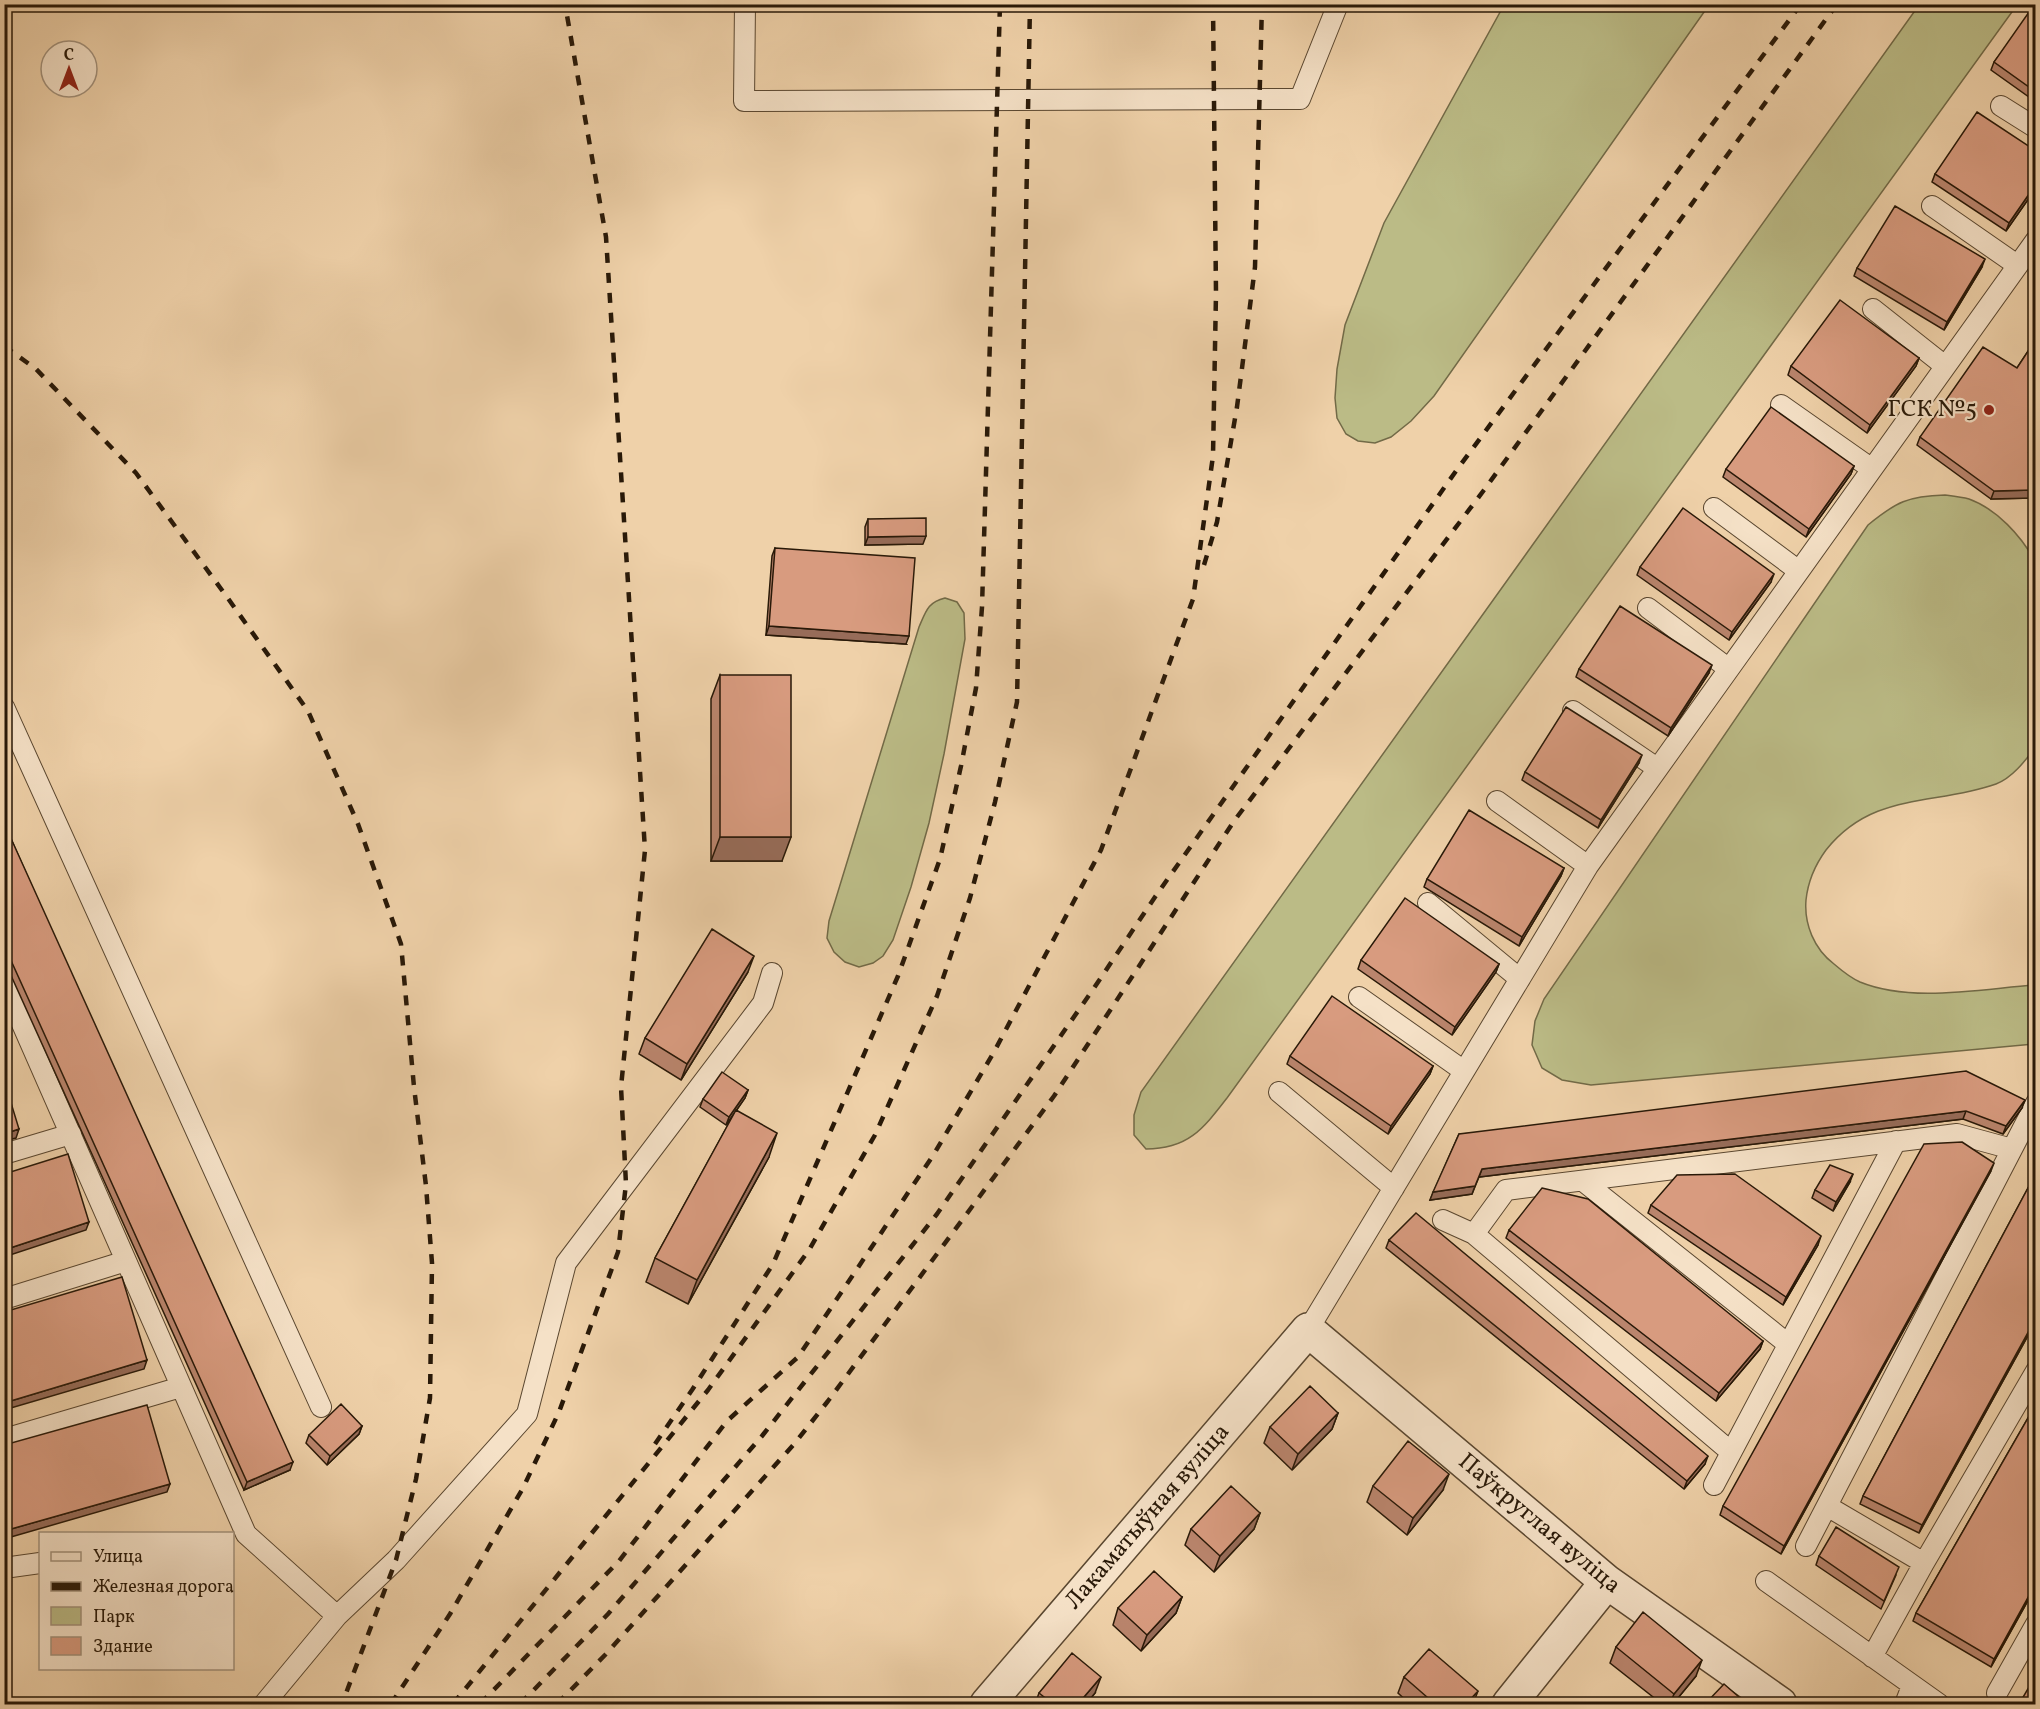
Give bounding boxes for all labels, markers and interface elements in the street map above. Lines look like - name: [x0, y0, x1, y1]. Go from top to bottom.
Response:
- north arrow: [39, 39, 99, 99]
- text: С: [64, 45, 74, 67]
- place label: ГСК №5: [1887, 393, 1977, 427]
- marker: ГСК №5: [1982, 403, 1996, 417]
- street label: Лакаматыўная вуліца: [1058, 1417, 1238, 1617]
- street label: Паўкруглая вуліца: [1450, 1446, 1628, 1602]
- legend: [39, 1532, 234, 1670]
- text: Улица: [93, 1545, 143, 1570]
- text: Железная дорога: [93, 1575, 234, 1600]
- text: Парк: [93, 1605, 135, 1630]
- text: Здание: [93, 1635, 153, 1660]

